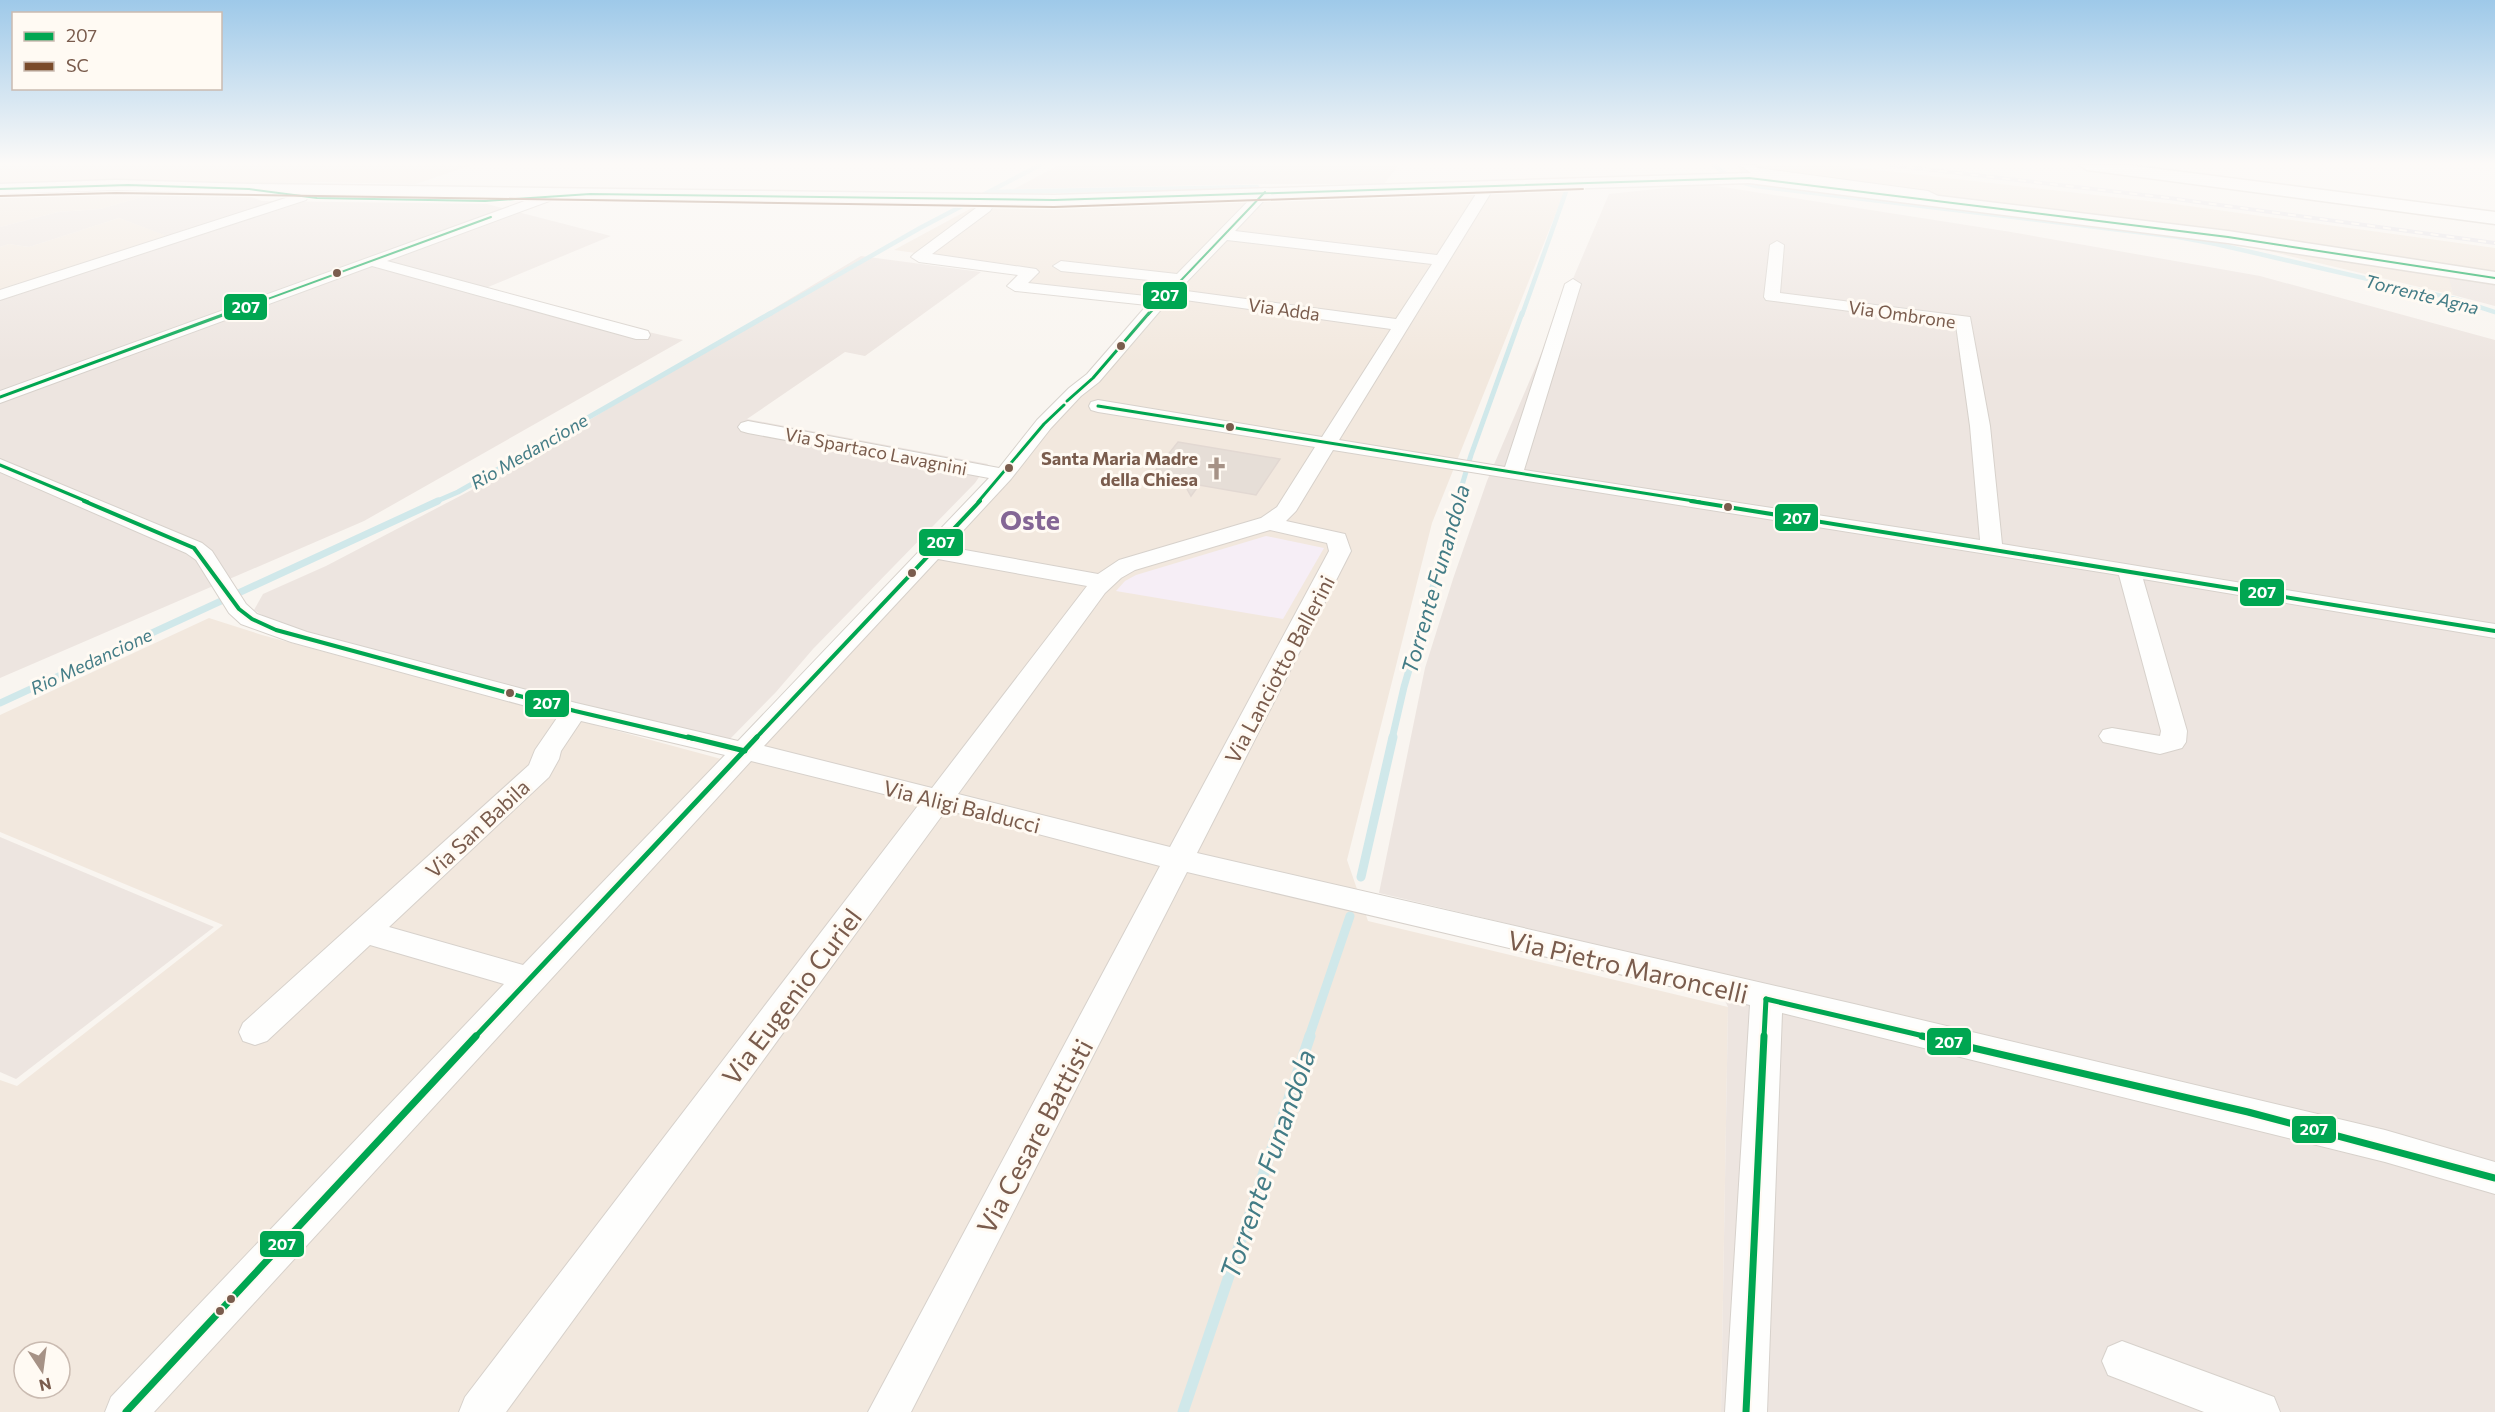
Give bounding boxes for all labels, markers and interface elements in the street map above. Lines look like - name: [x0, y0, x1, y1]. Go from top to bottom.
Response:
- legend: [12, 12, 222, 90]
- text: 207: [66, 24, 97, 46]
- text: SC: [66, 54, 89, 76]
- unlabelled marker: [331, 267, 343, 279]
- water label: Torrente Agna: [2363, 269, 2481, 319]
- line badge: 207: [1142, 281, 1188, 310]
- text: 207: [1151, 285, 1179, 304]
- line badge: 207: [223, 293, 268, 321]
- street label: Via Adda: [1247, 293, 1321, 325]
- street label: Via Ombrone: [1847, 296, 1957, 332]
- text: 207: [232, 297, 260, 316]
- unlabelled marker: [1115, 340, 1127, 352]
- water label: Rio Medancione: [466, 408, 592, 493]
- unlabelled marker: [1224, 421, 1236, 433]
- street label: Via Spartaco Lavagnini: [783, 423, 969, 479]
- place label: Santa Maria Madre della Chiesa: [1041, 447, 1198, 490]
- church icon: Santa Maria Madre della Chiesa: [1203, 455, 1229, 481]
- unlabelled marker: [1003, 462, 1015, 474]
- water label: Torrente Funandola: [1395, 481, 1475, 677]
- unlabelled marker: [1722, 501, 1734, 513]
- district label: Oste: [1000, 503, 1060, 536]
- line badge: 207: [1774, 503, 1819, 532]
- text: 207: [1783, 508, 1811, 527]
- line badge: 207: [918, 528, 964, 557]
- text: 207: [927, 532, 955, 551]
- unlabelled marker: [906, 567, 918, 579]
- street label: Via Lanciotto Ballerini: [1219, 571, 1339, 767]
- line badge: 207: [2239, 578, 2285, 607]
- text: 207: [2248, 582, 2276, 601]
- water label: Rio Medancione: [27, 623, 156, 699]
- unlabelled marker: [504, 687, 516, 699]
- line badge: 207: [524, 689, 570, 718]
- text: 207: [533, 693, 561, 712]
- street label: Via San Babila: [420, 774, 534, 882]
- street label: Via Aligi Balducci: [881, 774, 1043, 838]
- street label: Via Eugenio Curiel: [715, 902, 867, 1090]
- street label: Via Pietro Maroncelli: [1505, 923, 1751, 1009]
- line badge: 207: [1926, 1027, 1972, 1056]
- text: 207: [1935, 1032, 1963, 1051]
- street label: Via Cesare Battisti: [970, 1033, 1098, 1239]
- water label: Torrente Funandola: [1212, 1045, 1322, 1283]
- line badge: 207: [2291, 1115, 2337, 1144]
- text: 207: [2300, 1119, 2328, 1138]
- line badge: 207: [259, 1230, 305, 1258]
- text: 207: [268, 1234, 296, 1253]
- unlabelled marker: [225, 1293, 237, 1305]
- unlabelled marker: [214, 1305, 226, 1317]
- north arrow: [12, 1340, 72, 1400]
- text: N: [38, 1374, 53, 1396]

